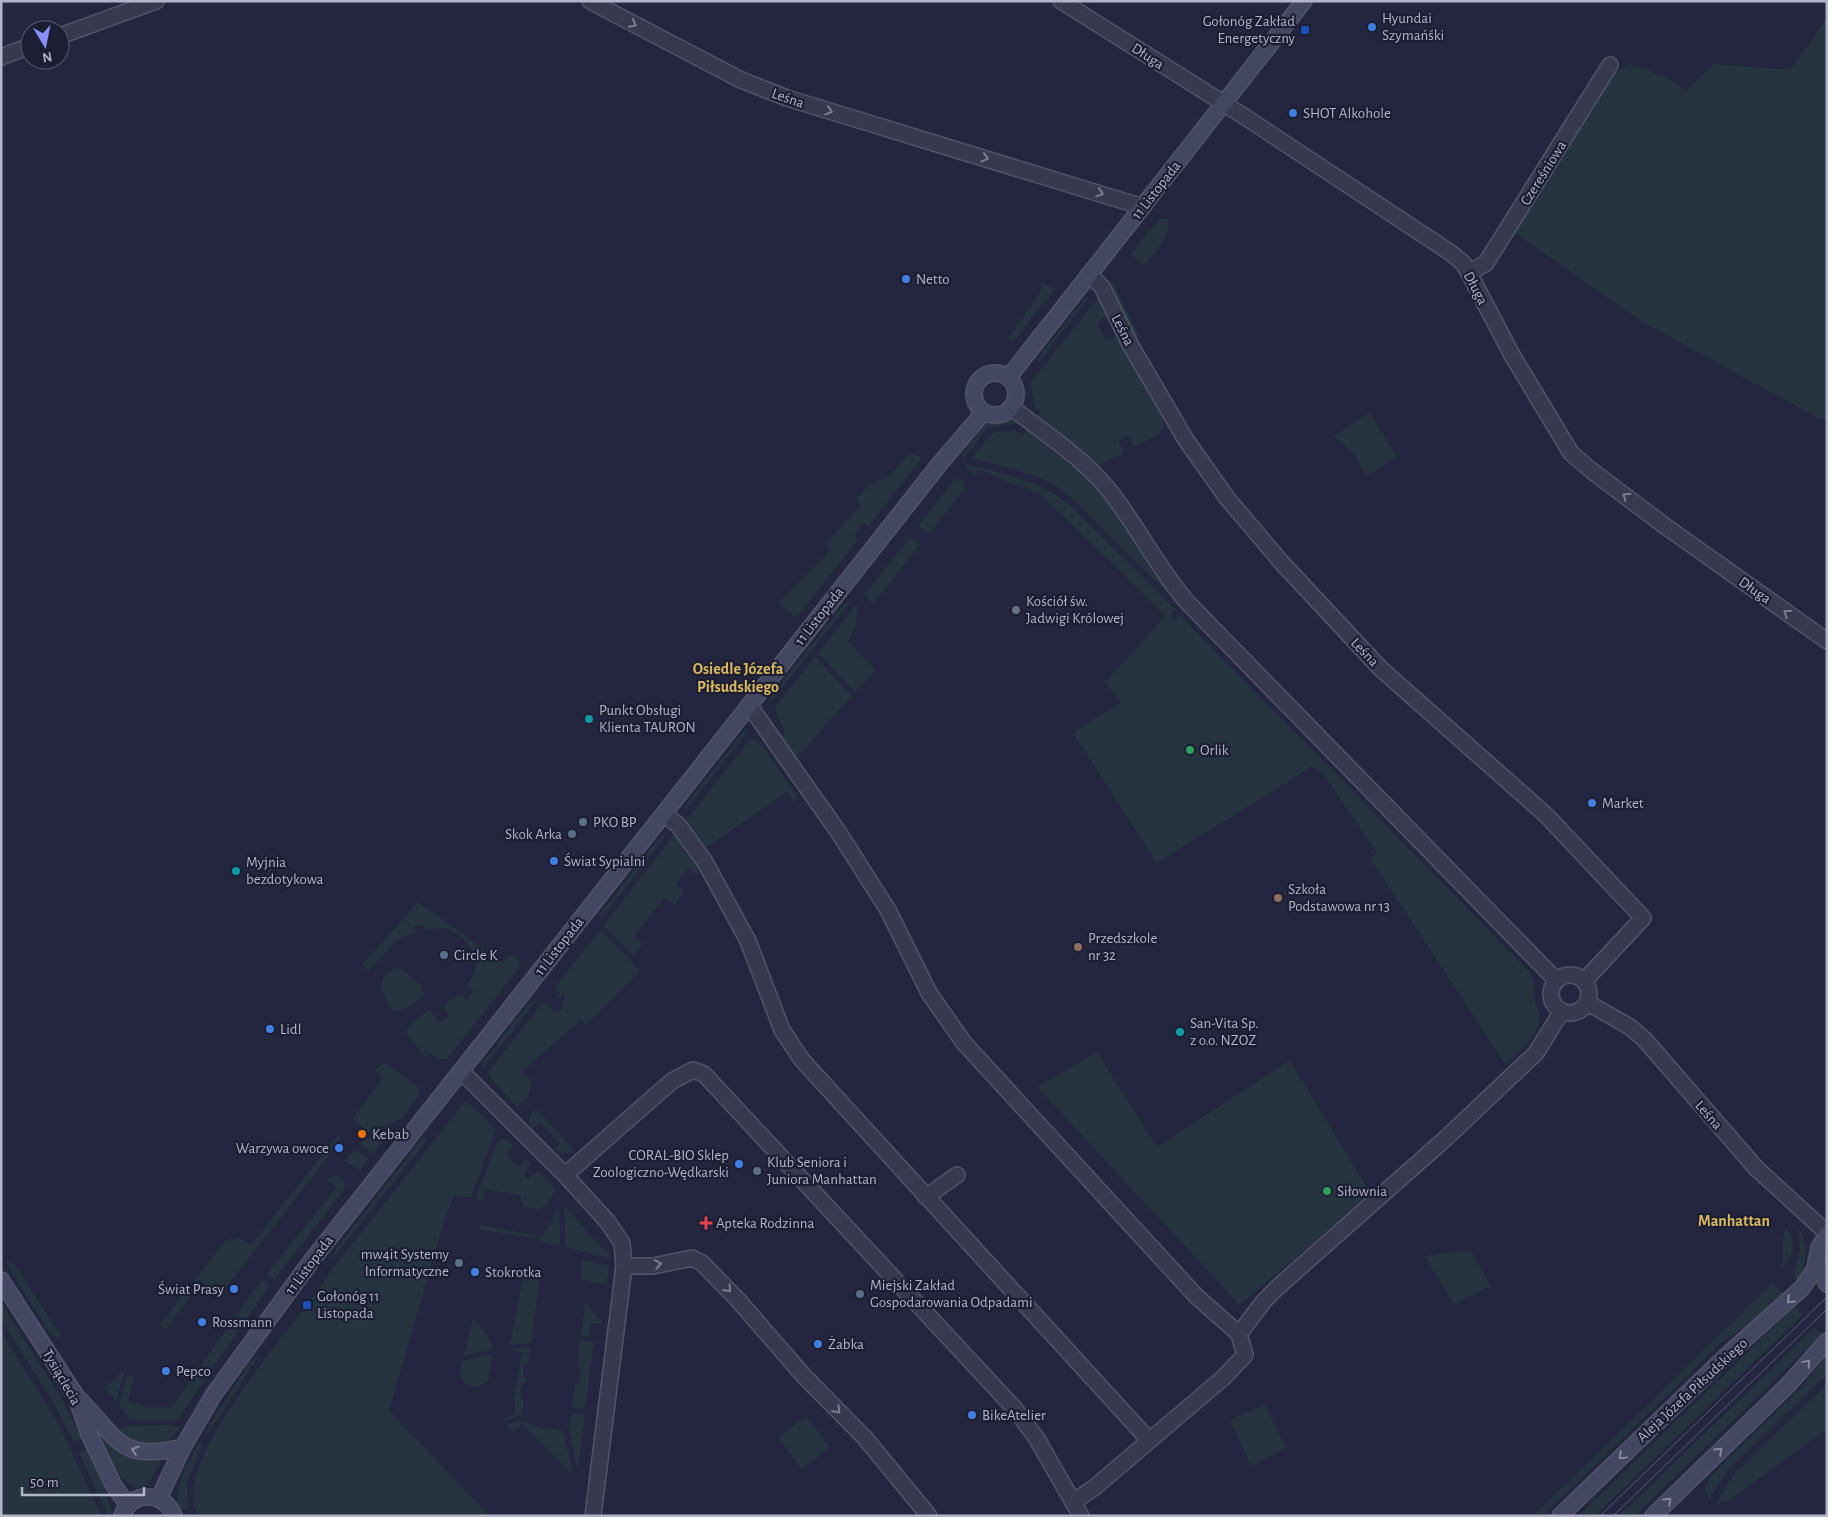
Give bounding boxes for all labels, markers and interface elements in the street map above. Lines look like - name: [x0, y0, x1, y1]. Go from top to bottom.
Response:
- place label: Hyundai Szymańśki: [1382, 11, 1444, 43]
- place label: Gołonóg Zakład Energetyczny: [1203, 14, 1296, 46]
- one-way arrow: [628, 18, 637, 28]
- north arrow: [20, 20, 70, 70]
- marker: Hyundai Szymańśki: [1366, 21, 1378, 33]
- marker: Gołonóg Zakład Energetyczny: [1299, 24, 1311, 36]
- street label: Długa: [1129, 41, 1167, 72]
- text: N: [41, 49, 53, 65]
- street label: Leśna: [770, 86, 806, 111]
- one-way arrow: [825, 106, 833, 116]
- place label: SHOT Alkohole: [1303, 106, 1391, 121]
- marker: SHOT Alkohole: [1287, 107, 1299, 119]
- street label: Czereśniowa: [1518, 138, 1569, 208]
- one-way arrow: [980, 153, 989, 163]
- street label: 11 Listopada: [1129, 158, 1184, 222]
- one-way arrow: [1095, 188, 1103, 198]
- street label: Długa: [1461, 269, 1490, 307]
- place label: Netto: [916, 272, 950, 287]
- marker: Netto: [900, 273, 912, 285]
- street label: Leśna: [1108, 312, 1137, 348]
- one-way arrow: [1623, 494, 1632, 502]
- street label: Długa: [1736, 574, 1774, 607]
- street label: 11 Listopada: [792, 584, 847, 648]
- place label: Kościół św. Jadwigi Królowej: [1026, 594, 1124, 626]
- marker: Kościół św. Jadwigi Królowej: [1010, 604, 1022, 616]
- one-way arrow: [1783, 610, 1793, 619]
- street label: Leśna: [1348, 635, 1382, 670]
- district label: Osiedle Józefa Piłsudskiego: [693, 661, 784, 695]
- place label: Punkt Obsługi Klienta TAURON: [599, 703, 696, 735]
- marker: Punkt Obsługi Klienta TAURON: [583, 713, 595, 725]
- place label: Orlik: [1200, 743, 1229, 758]
- marker: Orlik: [1184, 744, 1196, 756]
- place label: Market: [1602, 796, 1644, 811]
- marker: Market: [1586, 797, 1598, 809]
- place label: PKO BP: [593, 815, 637, 830]
- marker: PKO BP: [577, 816, 589, 828]
- place label: Skok Arka: [505, 827, 562, 842]
- marker: Skok Arka: [566, 828, 578, 840]
- place label: Świat Sypialni: [564, 852, 645, 869]
- place label: Myjnia bezdotykowa: [246, 855, 324, 887]
- marker: Świat Sypialni: [548, 855, 560, 867]
- marker: Myjnia bezdotykowa: [230, 865, 242, 877]
- place label: Szkoła Podstawowa nr 13: [1288, 882, 1390, 914]
- marker: Szkoła Podstawowa nr 13: [1272, 892, 1284, 904]
- street label: 11 Listopada: [532, 914, 587, 978]
- place label: Przedszkole nr 32: [1088, 931, 1157, 963]
- marker: Przedszkole nr 32: [1072, 941, 1084, 953]
- place label: Circle K: [454, 948, 498, 963]
- marker: Circle K: [438, 949, 450, 961]
- place label: San-Vita Sp. z o.o. NZOZ: [1190, 1016, 1258, 1048]
- place label: Lidl: [280, 1022, 301, 1037]
- marker: Lidl: [264, 1023, 276, 1035]
- marker: San-Vita Sp. z o.o. NZOZ: [1174, 1026, 1186, 1038]
- street label: Leśna: [1692, 1098, 1725, 1133]
- place label: Kebab: [372, 1127, 409, 1142]
- marker: Kebab: [356, 1128, 368, 1140]
- place label: Warzywa owoce: [236, 1141, 329, 1156]
- marker: Warzywa owoce: [333, 1142, 345, 1154]
- place label: CORAL-BIO Sklep Zoologiczno-Wędkarski: [593, 1148, 729, 1180]
- place label: Klub Seniora i Juniora Manhattan: [767, 1155, 877, 1187]
- marker: CORAL-BIO Sklep Zoologiczno-Wędkarski: [733, 1158, 745, 1170]
- marker: Klub Seniora i Juniora Manhattan: [751, 1165, 763, 1177]
- place label: Siłownia: [1337, 1184, 1387, 1199]
- marker: Siłownia: [1321, 1185, 1333, 1197]
- district label: Manhattan: [1698, 1213, 1770, 1229]
- place label: Apteka Rodzinna: [716, 1216, 815, 1231]
- marker: Apteka Rodzinna: [700, 1217, 712, 1229]
- street label: 11 Listopada: [283, 1233, 336, 1298]
- place label: mw4it Systemy Informatyczne: [361, 1247, 450, 1279]
- marker: mw4it Systemy Informatyczne: [453, 1257, 465, 1269]
- one-way arrow: [654, 1260, 663, 1270]
- place label: Stokrotka: [485, 1265, 541, 1280]
- marker: Stokrotka: [469, 1266, 481, 1278]
- place label: Miejski Zakład Gospodarowania Odpadami: [870, 1278, 1033, 1310]
- place label: Świat Prasy: [158, 1280, 225, 1297]
- marker: Świat Prasy: [228, 1283, 240, 1295]
- one-way arrow: [722, 1284, 731, 1293]
- marker: Miejski Zakład Gospodarowania Odpadami: [854, 1288, 866, 1300]
- place label: Gołonóg 11 Listopada: [317, 1289, 379, 1321]
- one-way arrow: [1787, 1294, 1796, 1303]
- marker: Gołonóg 11 Listopada: [301, 1299, 313, 1311]
- place label: Rossmann: [212, 1315, 272, 1330]
- marker: Rossmann: [196, 1316, 208, 1328]
- place label: Żabka: [828, 1335, 864, 1352]
- street label: Aleja Józefa Piłsudskiego: [1634, 1336, 1750, 1445]
- marker: Żabka: [812, 1338, 824, 1350]
- street label: Tysiąclecia: [40, 1347, 83, 1408]
- one-way arrow: [1801, 1359, 1810, 1368]
- place label: Pepco: [176, 1364, 211, 1379]
- marker: Pepco: [160, 1365, 172, 1377]
- one-way arrow: [832, 1404, 841, 1413]
- place label: BikeAtelier: [982, 1408, 1046, 1423]
- marker: BikeAtelier: [966, 1409, 978, 1421]
- one-way arrow: [132, 1446, 140, 1456]
- one-way arrow: [1713, 1448, 1722, 1457]
- one-way arrow: [1619, 1450, 1628, 1459]
- scale bar: [22, 1464, 145, 1496]
- text: 50 m: [30, 1475, 59, 1490]
- one-way arrow: [1663, 1497, 1672, 1506]

